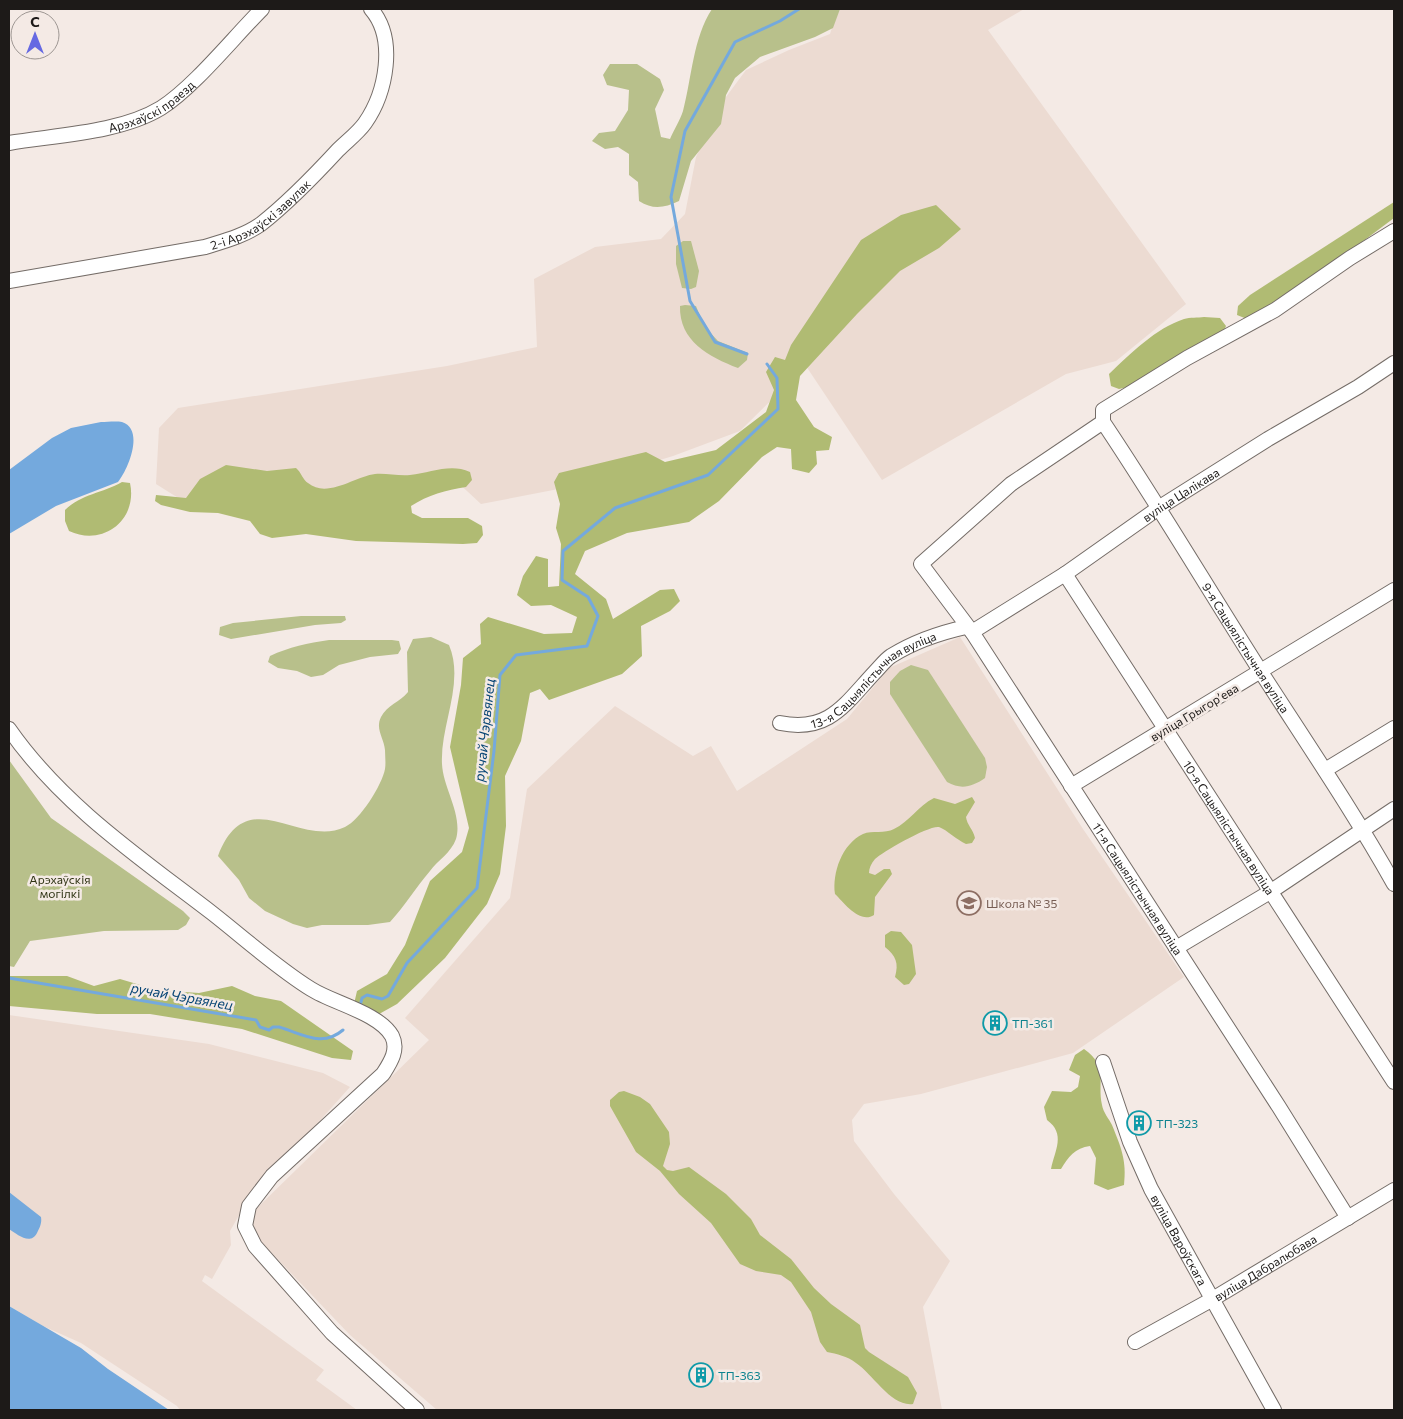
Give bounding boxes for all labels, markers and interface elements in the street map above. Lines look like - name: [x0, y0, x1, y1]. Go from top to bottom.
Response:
- north arrow: [10, 10, 60, 60]
- text: С: [30, 13, 40, 30]
- street label: Арэхаўскі праезд: [107, 78, 197, 134]
- street label: 2-і Арэхаўскі завулак: [209, 176, 313, 252]
- street label: вуліца Цалікава: [1140, 465, 1222, 524]
- street label: 9-я Сацыялістычная вуліца: [1200, 580, 1292, 715]
- street label: 13-я Сацыялістычная вуліца: [809, 629, 938, 731]
- water label: ручай Чэрвянец: [470, 678, 498, 783]
- street label: вуліца Грыгорʼева: [1147, 680, 1241, 744]
- street label: 10-я Сацыялістычная вуліца: [1181, 758, 1278, 897]
- street label: 11-я Сацыялістычная вуліца: [1090, 820, 1186, 957]
- park label: Арэхаўскія могілкі: [29, 872, 91, 900]
- school or university icon: Школа № 35: [956, 890, 982, 916]
- place label: Школа № 35: [986, 896, 1057, 910]
- water label: ручай Чэрвянец: [129, 978, 234, 1013]
- building icon: ТП-361: [982, 1010, 1008, 1036]
- place label: ТП-361: [1012, 1016, 1053, 1030]
- building icon: ТП-323: [1126, 1110, 1152, 1136]
- place label: ТП-323: [1156, 1116, 1198, 1130]
- street label: вуліца Вароўскага: [1148, 1192, 1210, 1288]
- street label: вуліца Дабралюбава: [1211, 1231, 1319, 1304]
- building icon: ТП-363: [688, 1362, 714, 1388]
- place label: ТП-363: [718, 1368, 761, 1382]

